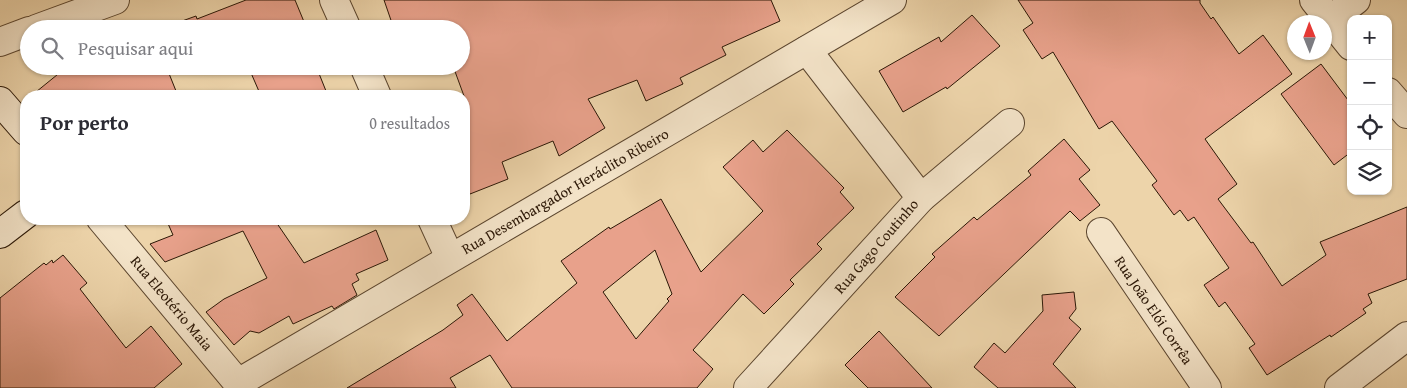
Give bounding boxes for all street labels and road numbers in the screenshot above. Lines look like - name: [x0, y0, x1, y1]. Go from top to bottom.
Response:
- street label: Rua Desembargador Heráclito Ribeiro: [458, 123, 673, 259]
- street label: Rua Gago Coutinho: [829, 194, 923, 298]
- street label: Rua Eleotério Maia: [126, 251, 218, 355]
- street label: Rua João Elói Corrêa: [1110, 252, 1198, 368]

